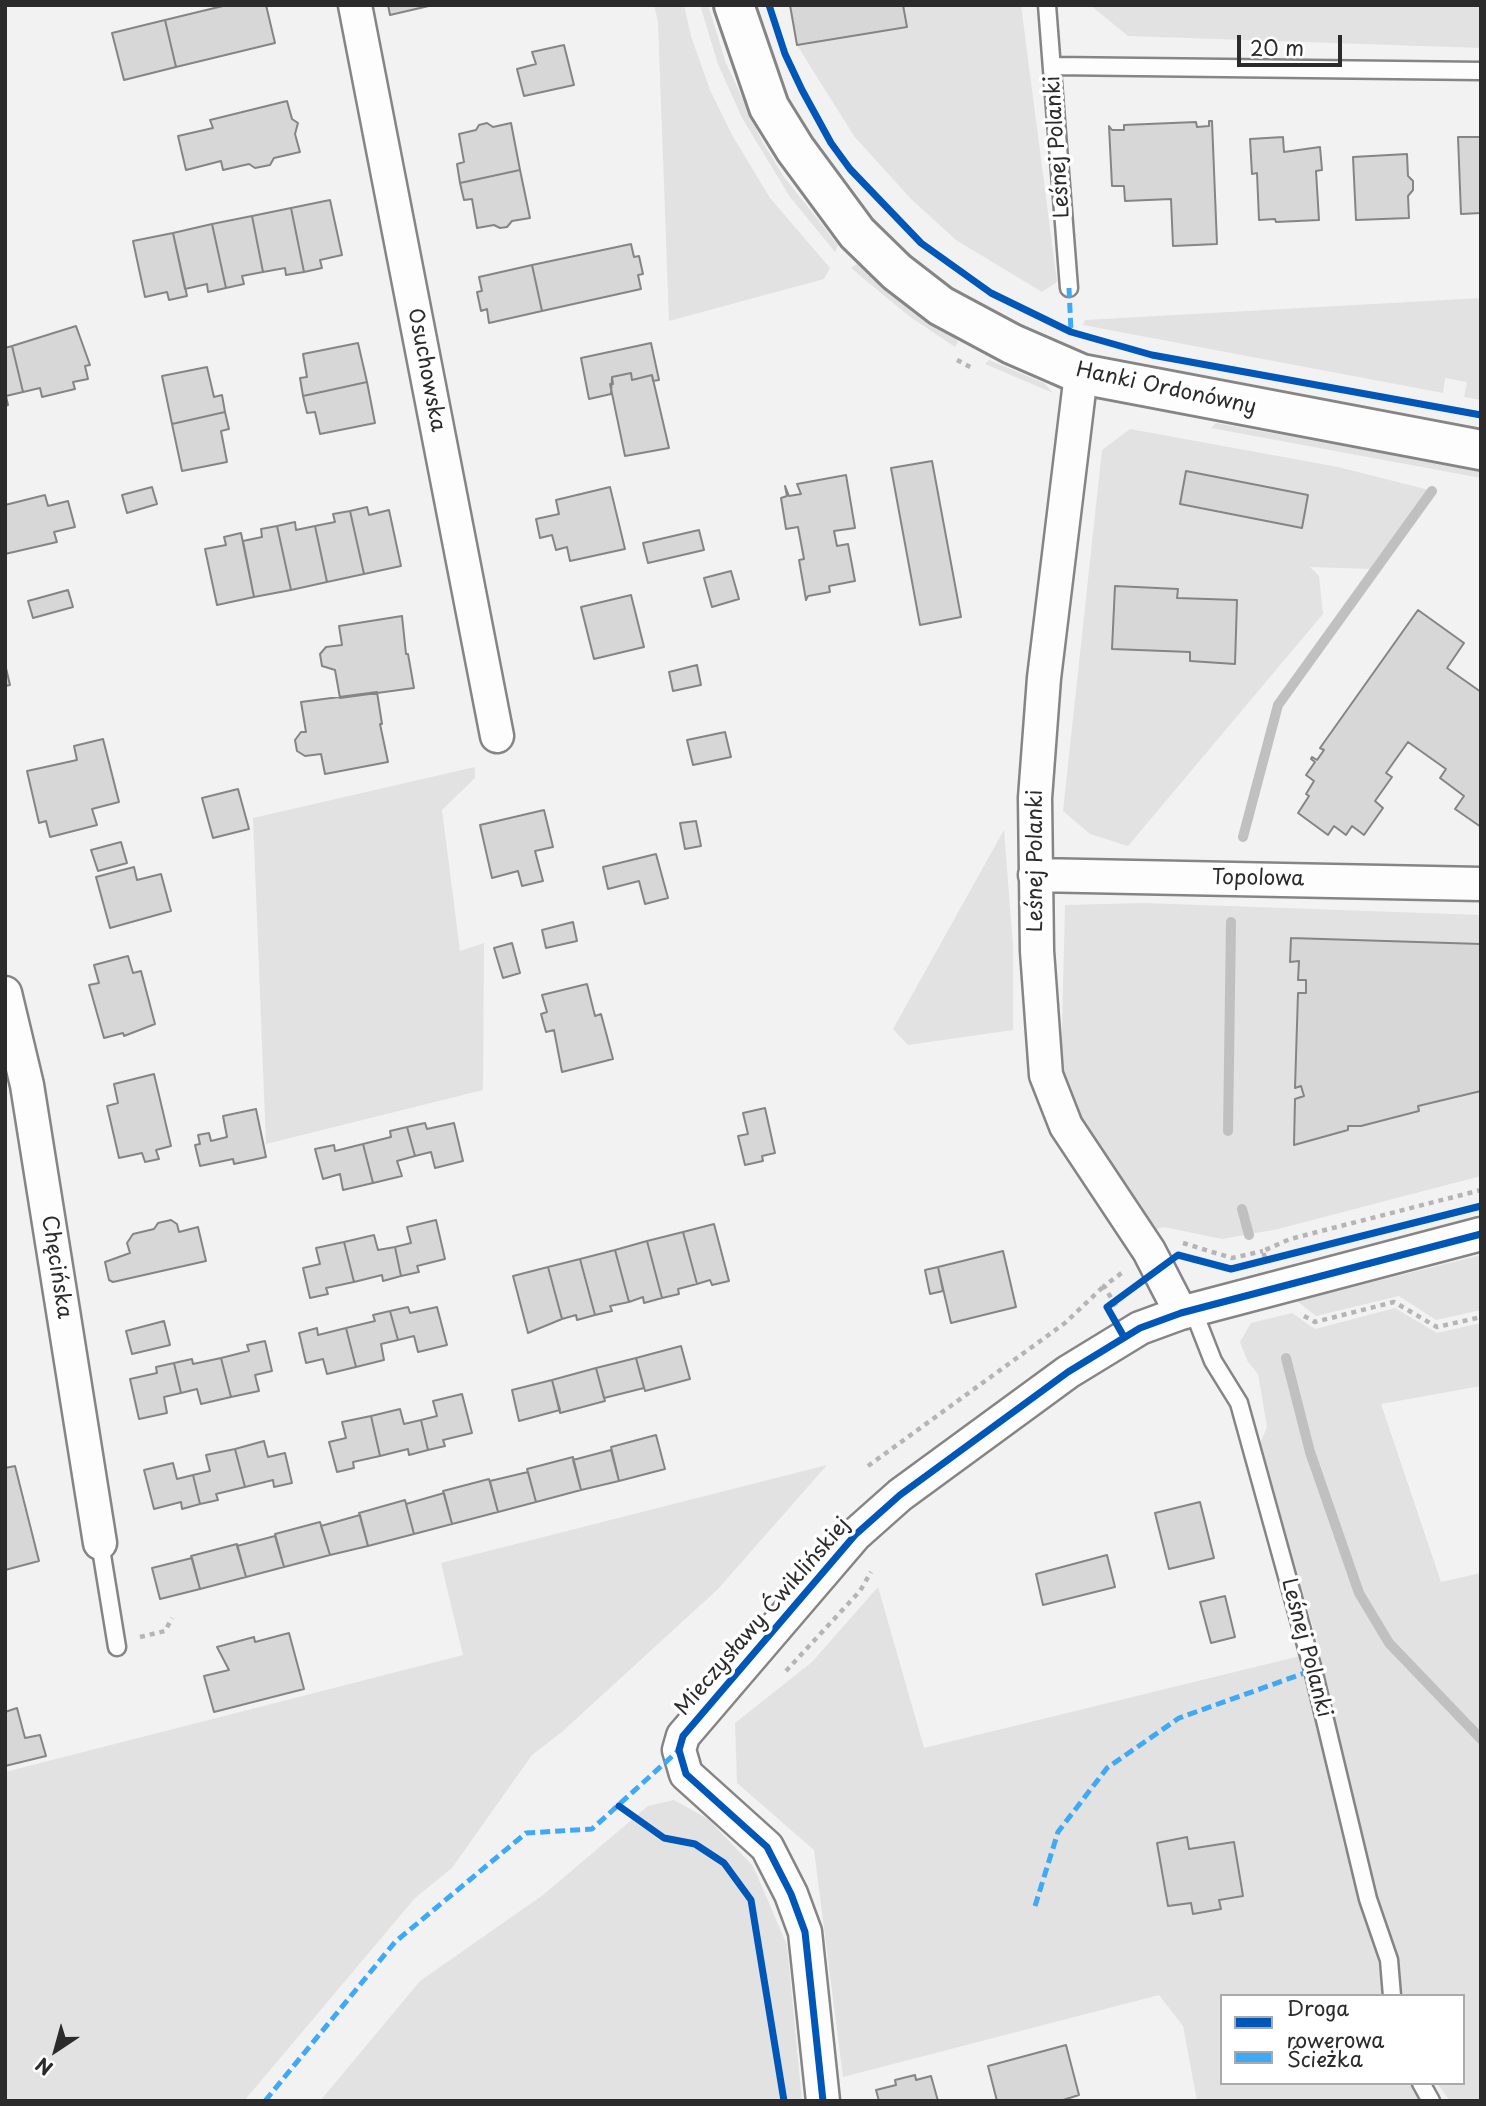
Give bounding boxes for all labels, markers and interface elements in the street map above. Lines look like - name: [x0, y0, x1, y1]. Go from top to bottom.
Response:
- scale bar: [1241, 21, 1346, 65]
- text: 20 m: [1250, 31, 1304, 63]
- street label: Leśnej Polanki: [1040, 75, 1076, 219]
- street label: Osuchowska: [402, 306, 450, 434]
- street label: Hanki Ordonówny: [1074, 358, 1258, 420]
- street label: Leśnej Polanki: [1023, 790, 1049, 932]
- street label: Topolowa: [1212, 866, 1304, 892]
- street label: Chęcińska: [35, 1214, 77, 1320]
- street label: Mieczysławy Ćwiklińskiej: [670, 1513, 856, 1721]
- street label: Leśnej Polanki: [1275, 1576, 1337, 1720]
- text: Droga rowerowa: [1287, 1991, 1384, 2055]
- legend: [1220, 1994, 1465, 2085]
- north arrow: [21, 2015, 91, 2085]
- text: Ścieżka: [1287, 2042, 1363, 2074]
- text: N: [29, 2051, 58, 2083]

